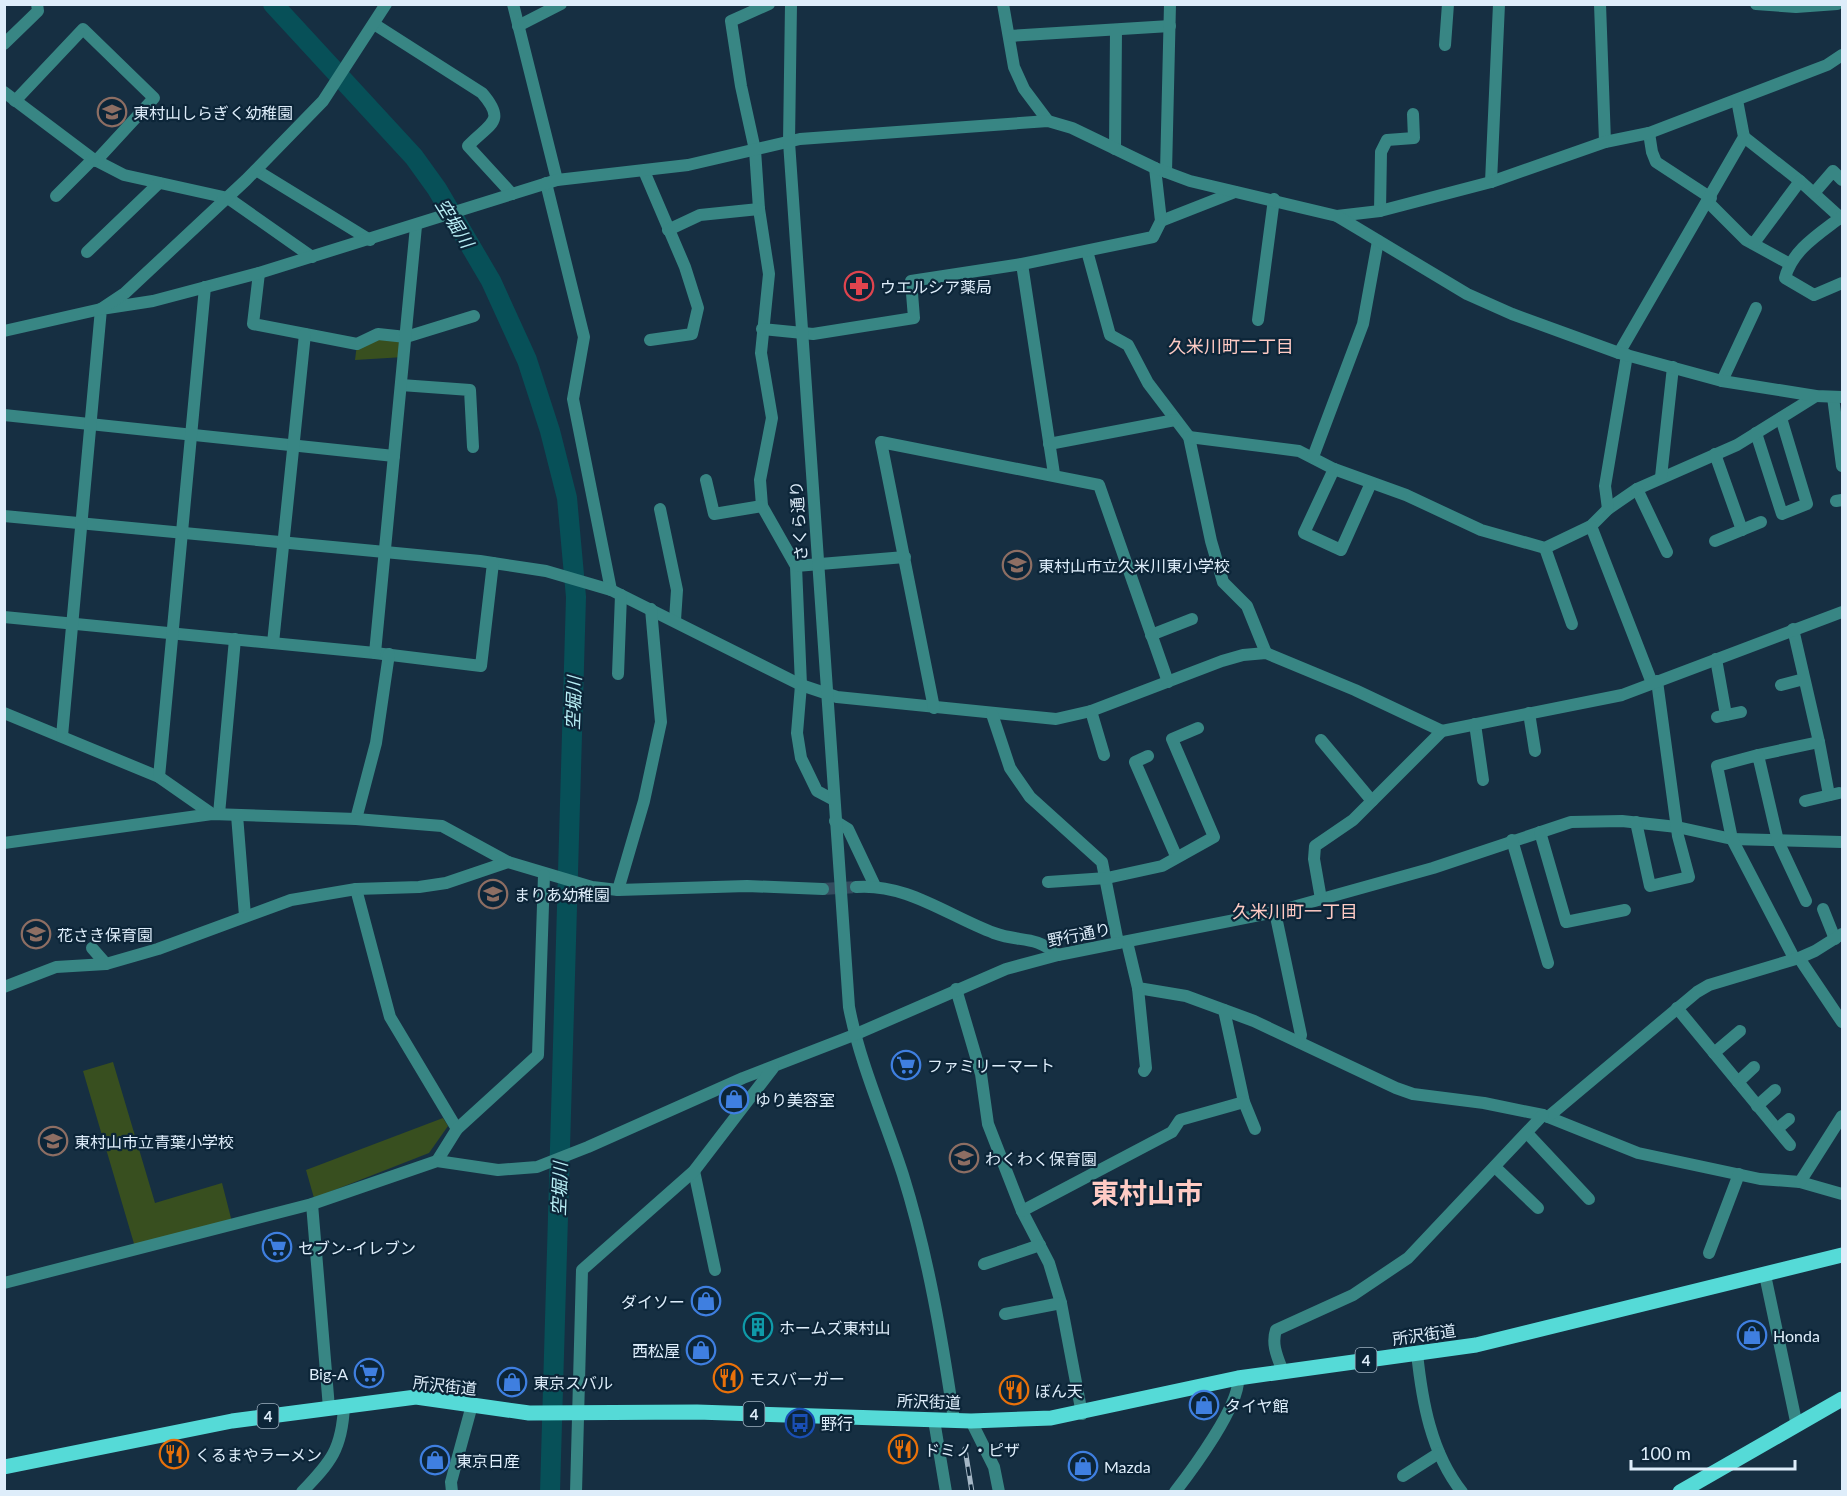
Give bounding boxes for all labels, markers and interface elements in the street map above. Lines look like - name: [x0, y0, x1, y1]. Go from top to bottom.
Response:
- school or university icon: 東村山しらぎく幼稚園: [96, 96, 128, 128]
- place label: 東村山しらぎく幼稚園: [133, 103, 293, 122]
- water label: 空堀川: [431, 194, 480, 253]
- pharmacy icon: ウエルシア薬局: [843, 270, 875, 302]
- place label: ウエルシア薬局: [880, 277, 992, 296]
- district label: 久米川町二丁目: [1168, 335, 1294, 357]
- street label: さくら通り: [786, 480, 810, 562]
- school or university icon: 東村山市立久米川東小学校: [1001, 549, 1033, 581]
- place label: 東村山市立久米川東小学校: [1038, 556, 1230, 575]
- water label: 空堀川: [561, 674, 585, 730]
- school or university icon: まりあ幼稚園: [477, 878, 509, 910]
- place label: まりあ幼稚園: [514, 885, 610, 904]
- district label: 久米川町一丁目: [1232, 900, 1358, 922]
- school or university icon: 花さき保育園: [20, 918, 52, 950]
- street label: 野行通り: [1046, 919, 1112, 949]
- place label: 花さき保育園: [57, 925, 153, 944]
- supermarket icon: ファミリーマート: [890, 1049, 922, 1081]
- place label: ファミリーマート: [927, 1056, 1055, 1075]
- shop icon: ゆり美容室: [718, 1083, 750, 1115]
- place label: ゆり美容室: [755, 1090, 835, 1109]
- school or university icon: 東村山市立青葉小学校: [37, 1125, 69, 1157]
- place label: 東村山市立青葉小学校: [74, 1132, 234, 1151]
- school or university icon: わくわく保育園: [948, 1142, 980, 1174]
- place label: わくわく保育園: [985, 1149, 1097, 1168]
- water label: 空堀川: [547, 1160, 571, 1216]
- district label: 東村山市: [1091, 1175, 1203, 1209]
- supermarket icon: セブン-イレブン: [261, 1231, 293, 1263]
- place label: セブン-イレブン: [298, 1238, 416, 1257]
- shop icon: ダイソー: [690, 1285, 722, 1317]
- place label: ダイソー: [621, 1292, 685, 1311]
- building icon: ホームズ東村山: [742, 1311, 774, 1343]
- place label: ホームズ東村山: [779, 1318, 891, 1337]
- shop icon: Honda: [1736, 1319, 1768, 1351]
- street label: 所沢街道: [1391, 1320, 1457, 1348]
- place label: Honda: [1773, 1326, 1820, 1345]
- shop icon: 西松屋: [685, 1334, 717, 1366]
- place label: 西松屋: [632, 1341, 680, 1360]
- road number: 4: [1356, 1348, 1376, 1372]
- supermarket icon: Big-A: [353, 1357, 385, 1389]
- restaurant icon: モスバーガー: [712, 1362, 744, 1394]
- place label: Big-A: [309, 1364, 348, 1383]
- shop icon: 東京スバル: [496, 1366, 528, 1398]
- place label: モスバーガー: [749, 1369, 845, 1388]
- street label: 所沢街道: [412, 1372, 478, 1398]
- place label: 東京スバル: [533, 1373, 613, 1392]
- restaurant icon: ぼん天: [998, 1374, 1030, 1406]
- place label: ぼん天: [1035, 1381, 1083, 1400]
- shop icon: タイヤ館: [1188, 1389, 1220, 1421]
- street label: 所沢街道: [897, 1390, 961, 1412]
- place label: タイヤ館: [1225, 1396, 1289, 1415]
- road number: 4: [744, 1402, 764, 1426]
- road number: 4: [258, 1404, 278, 1428]
- bus stop icon: 野行: [784, 1407, 816, 1439]
- place label: 野行: [821, 1414, 853, 1433]
- restaurant icon: ドミノ・ピザ: [887, 1433, 919, 1465]
- scale bar: [1631, 1433, 1794, 1471]
- restaurant icon: くるまやラーメン: [158, 1438, 190, 1470]
- place label: ドミノ・ピザ: [924, 1440, 1020, 1459]
- text: 100 m: [1640, 1442, 1691, 1464]
- shop icon: 東京日産: [419, 1444, 451, 1476]
- place label: くるまやラーメン: [195, 1445, 322, 1464]
- shop icon: Mazda: [1067, 1450, 1099, 1482]
- place label: 東京日産: [456, 1451, 520, 1470]
- place label: Mazda: [1104, 1457, 1151, 1476]

